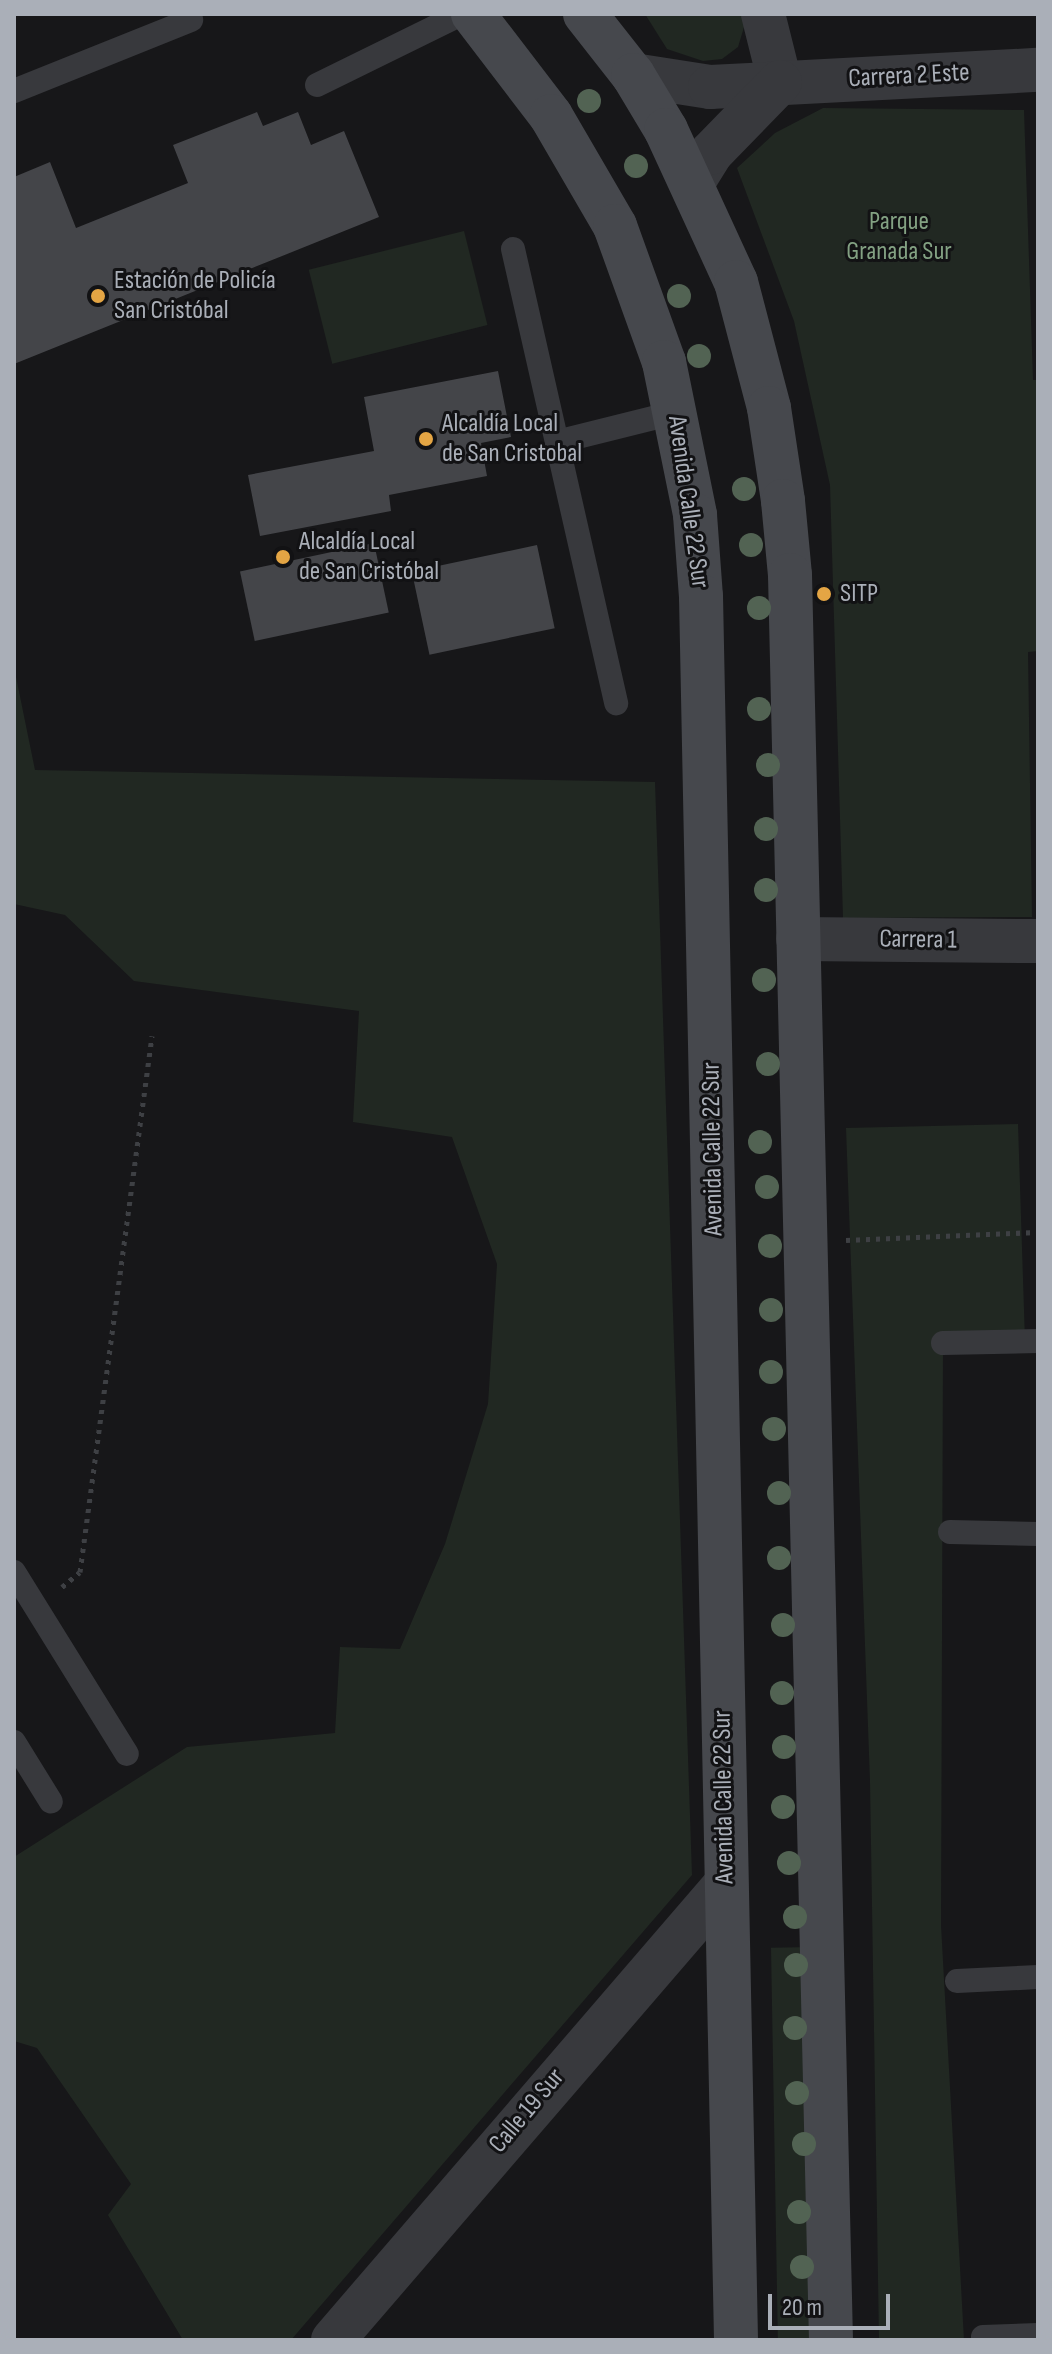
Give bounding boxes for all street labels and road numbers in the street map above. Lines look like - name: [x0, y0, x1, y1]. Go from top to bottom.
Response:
- street label: Carrera 2 Este: [848, 57, 970, 95]
- street label: Avenida Calle 22 Sur: [660, 414, 716, 590]
- street label: Carrera 1: [879, 924, 957, 956]
- street label: Avenida Calle 22 Sur: [696, 1062, 730, 1236]
- street label: Avenida Calle 22 Sur: [707, 1710, 741, 1884]
- street label: Calle 19 Sur: [483, 2062, 571, 2160]

